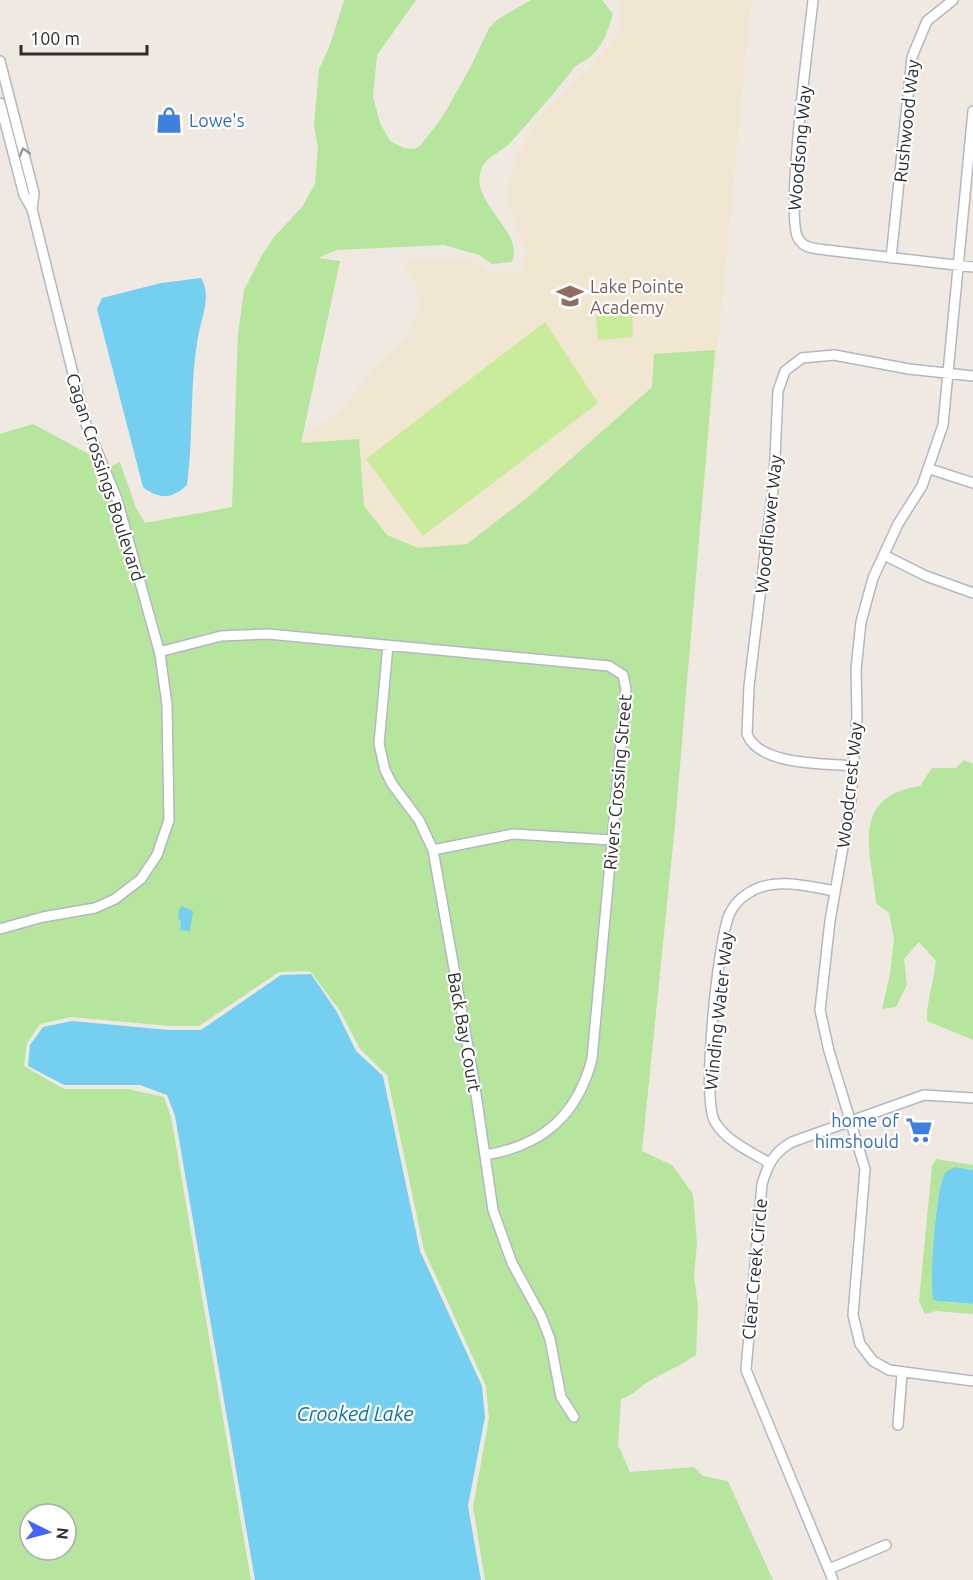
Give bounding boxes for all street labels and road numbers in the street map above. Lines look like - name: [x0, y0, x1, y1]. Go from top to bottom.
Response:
- street label: Rushwood Way: [890, 58, 922, 183]
- street label: Woodsong Way: [784, 84, 814, 211]
- street label: Cagan Crossings Boulevard: [63, 370, 149, 584]
- street label: Woodflower Way: [751, 453, 785, 594]
- street label: Rivers Crossing Street: [599, 693, 635, 871]
- street label: Woodcrest Way: [832, 721, 866, 849]
- street label: Winding Water Way: [700, 931, 736, 1091]
- street label: Back Bay Court: [445, 970, 485, 1094]
- street label: Clear Creek Circle: [738, 1197, 770, 1341]

